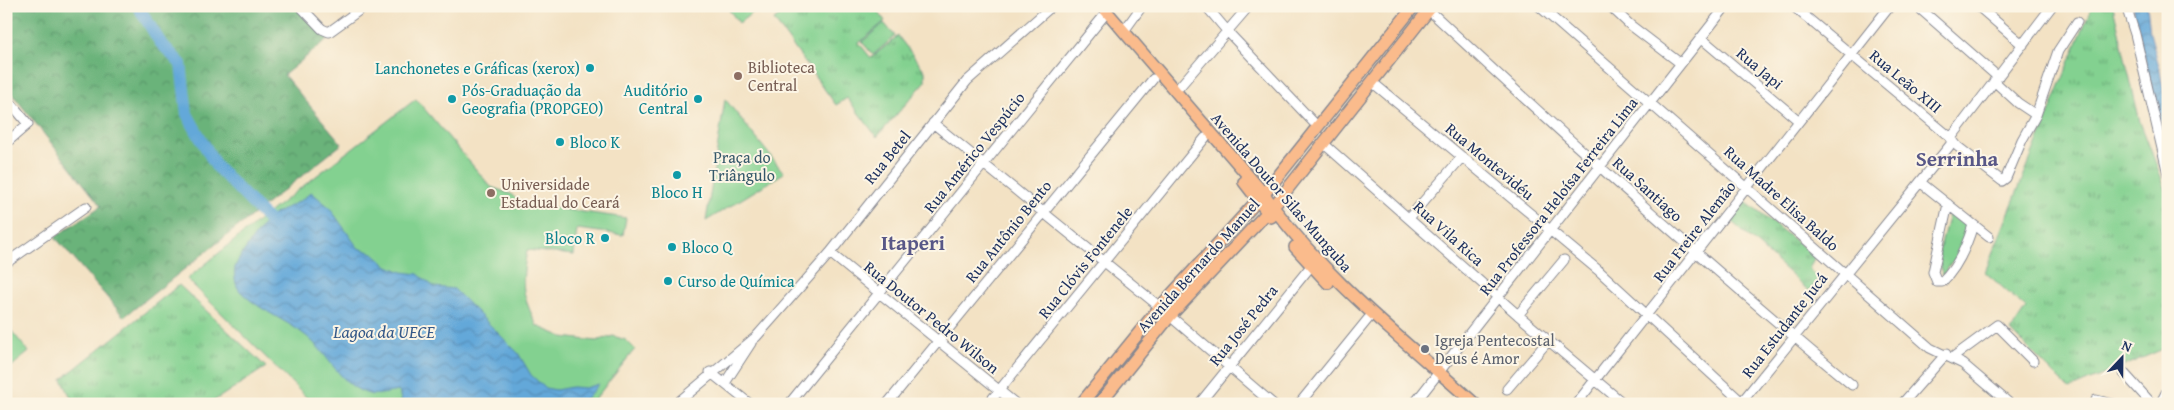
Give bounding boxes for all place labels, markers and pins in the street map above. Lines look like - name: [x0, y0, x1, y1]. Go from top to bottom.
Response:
- place label: Biblioteca Central: [748, 55, 815, 97]
- place label: Lanchonetes e Gráficas (xerox): [375, 56, 580, 80]
- marker: Lanchonetes e Gráficas (xerox): [584, 62, 596, 74]
- marker: Biblioteca Central: [732, 70, 744, 82]
- place label: Pós-Graduação da Geografia (PROPGEO): [462, 78, 603, 120]
- place label: Auditório Central: [624, 78, 689, 120]
- marker: Pós-Graduação da Geografia (PROPGEO): [446, 93, 458, 105]
- marker: Auditório Central: [692, 93, 704, 105]
- place label: Bloco K: [570, 130, 621, 154]
- marker: Bloco K: [554, 136, 566, 148]
- marker: Bloco H: [671, 169, 683, 181]
- place label: Universidade Estadual do Ceará: [501, 172, 620, 214]
- place label: Bloco H: [651, 180, 703, 204]
- marker: Universidade Estadual do Ceará: [485, 187, 497, 199]
- place label: Bloco R: [545, 226, 596, 250]
- marker: Bloco R: [599, 232, 611, 244]
- place label: Bloco Q: [682, 235, 734, 259]
- marker: Bloco Q: [666, 241, 678, 253]
- place label: Curso de Química: [678, 269, 795, 293]
- marker: Curso de Química: [662, 275, 674, 287]
- place label: Igreja Pentecostal Deus é Amor: [1435, 328, 1555, 370]
- marker: Igreja Pentecostal Deus é Amor: [1419, 343, 1431, 355]

